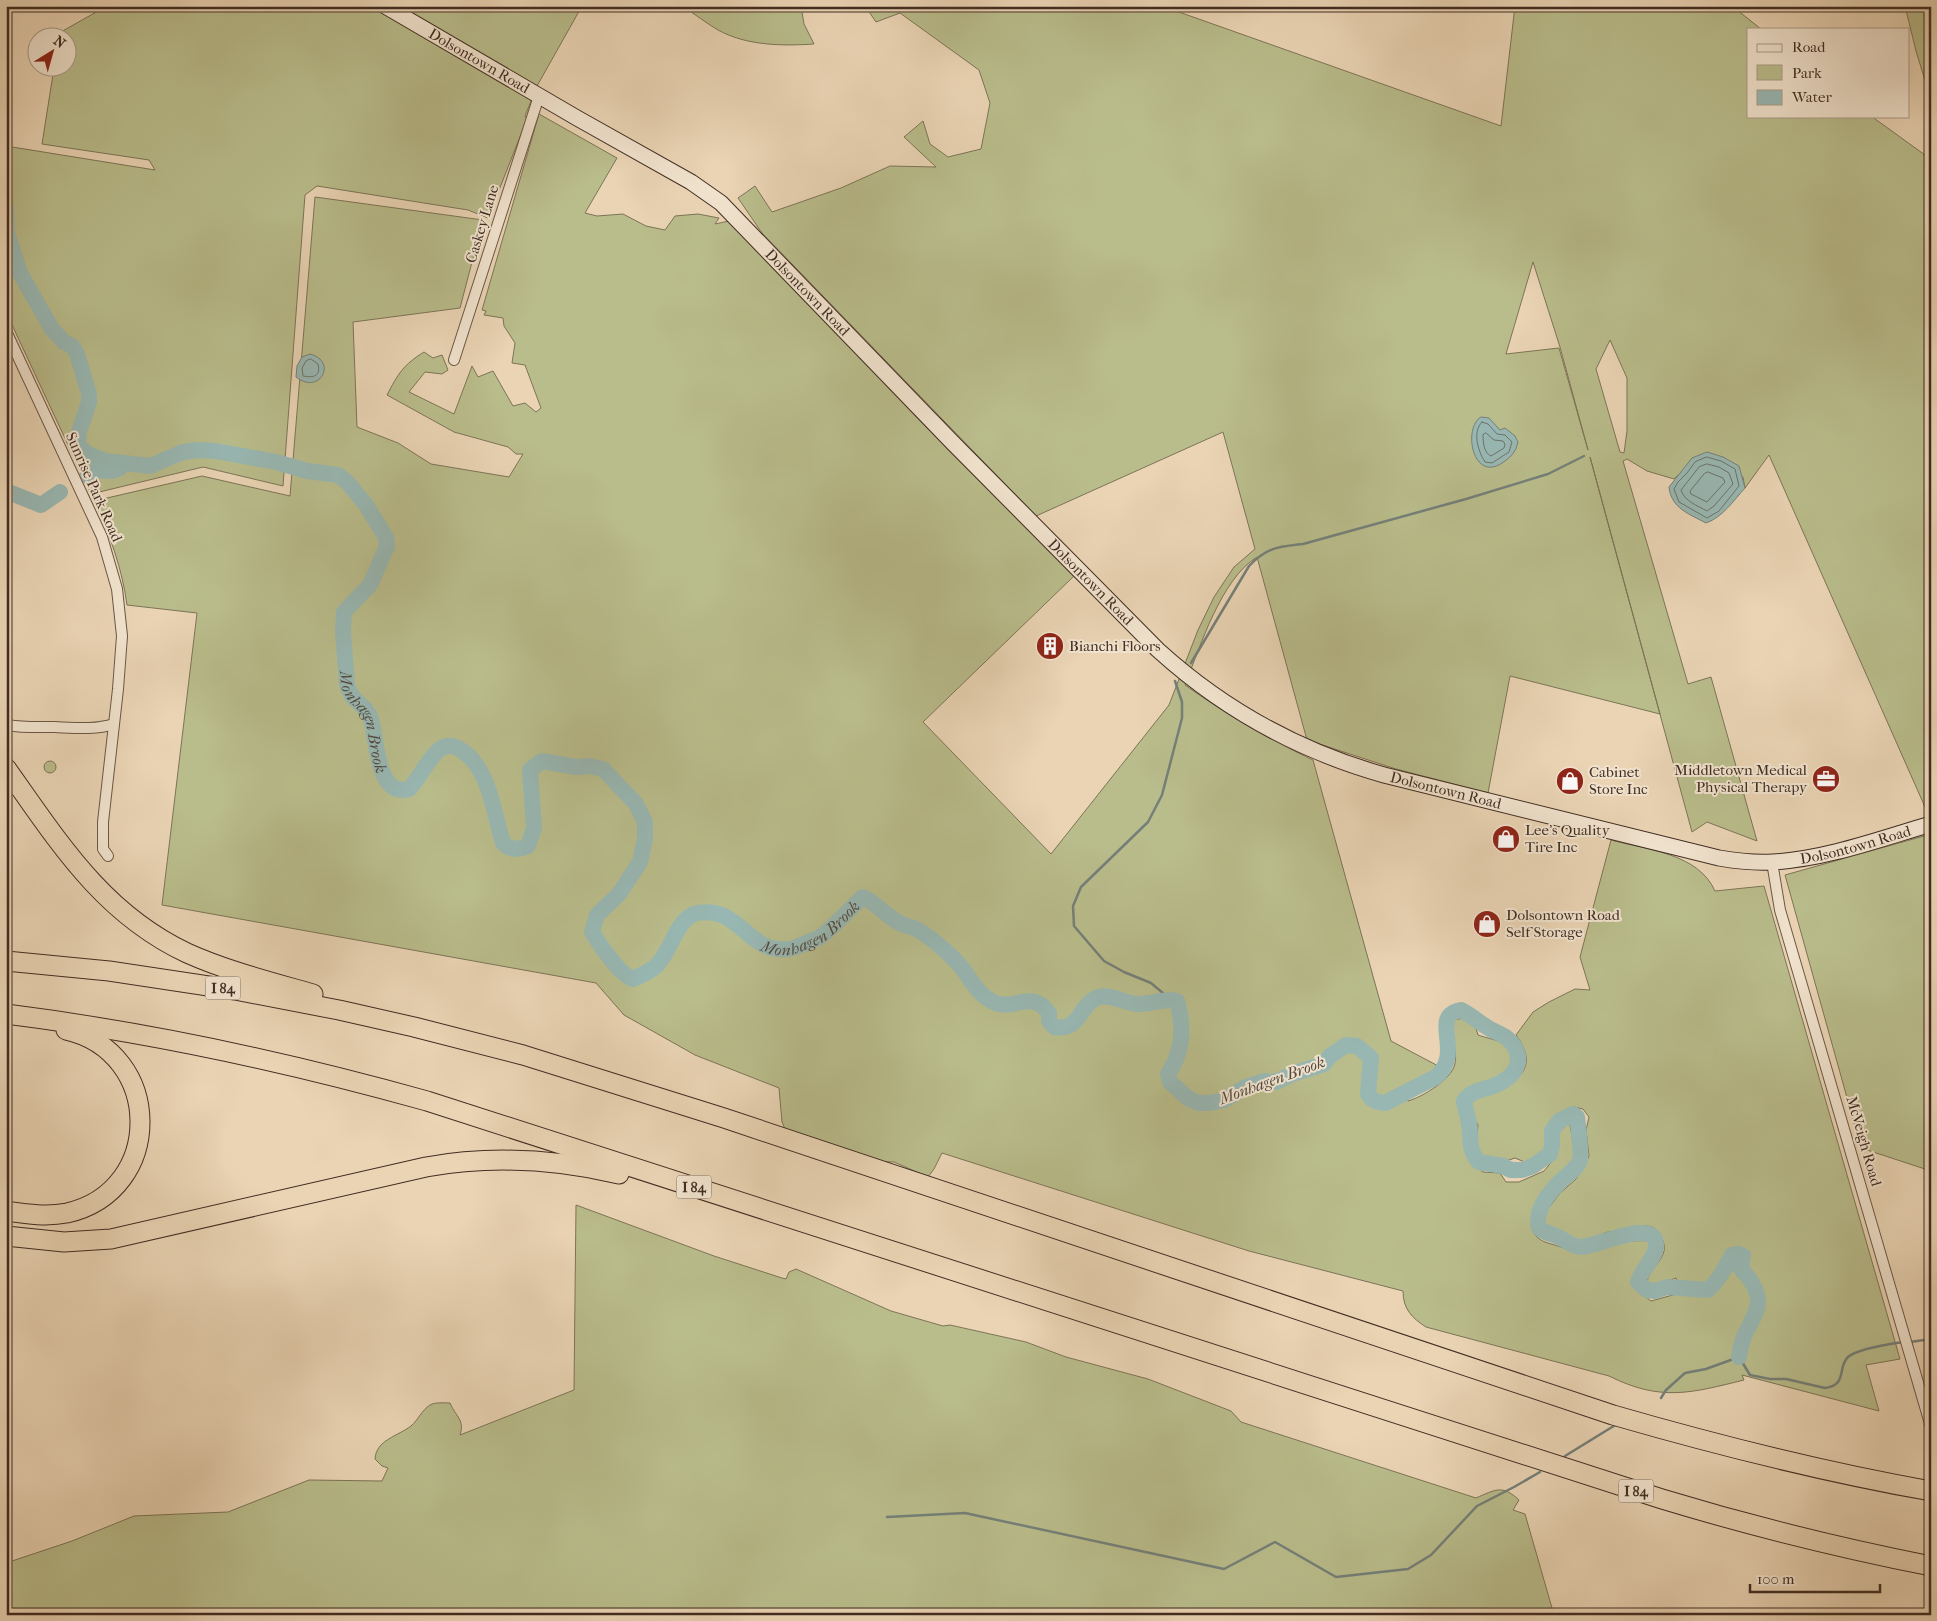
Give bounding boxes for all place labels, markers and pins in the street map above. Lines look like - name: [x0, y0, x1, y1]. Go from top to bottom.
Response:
- building icon: Bianchi Floors: [1035, 631, 1065, 661]
- place label: Bianchi Floors: [1069, 637, 1161, 655]
- place label: Middletown Medical Physical Therapy: [1674, 761, 1808, 796]
- place label: Cabinet Store Inc: [1589, 763, 1648, 798]
- office icon: Middletown Medical Physical Therapy: [1811, 764, 1841, 794]
- shop icon: Cabinet Store Inc: [1555, 766, 1585, 796]
- place label: Lee's Quality Tire Inc: [1525, 821, 1611, 856]
- shop icon: Lee's Quality Tire Inc: [1491, 824, 1521, 854]
- place label: Dolsontown Road Self Storage: [1506, 906, 1621, 941]
- shop icon: Dolsontown Road Self Storage: [1472, 909, 1502, 939]

